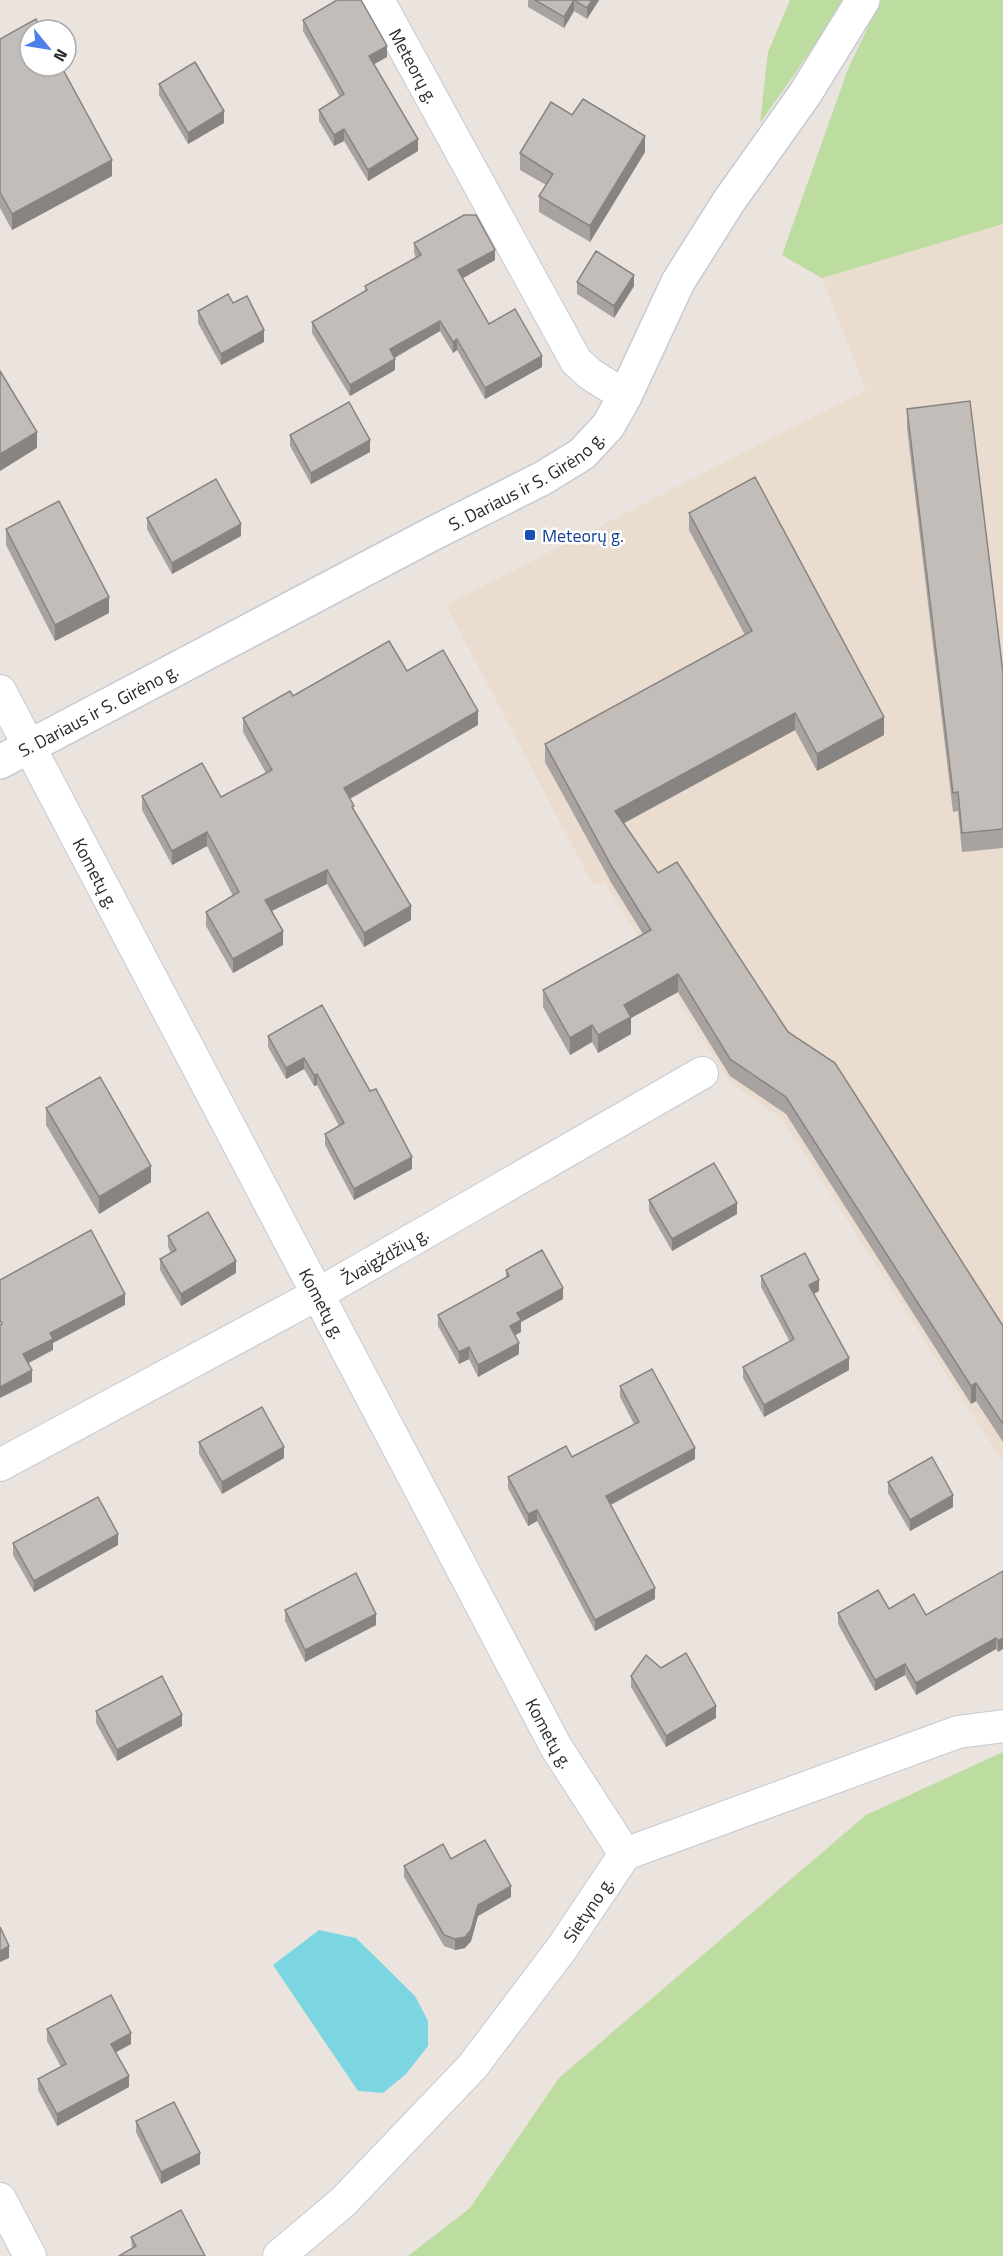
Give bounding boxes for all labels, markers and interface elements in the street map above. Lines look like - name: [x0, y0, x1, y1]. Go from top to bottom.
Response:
- north arrow: [18, 18, 78, 78]
- street label: Meteorų g.: [383, 23, 446, 108]
- text: N: [48, 45, 74, 66]
- street label: S. Dariaus ir S. Girėno g.: [443, 425, 610, 537]
- place label: Meteorų g.: [542, 522, 624, 549]
- marker: Meteorų g.: [523, 528, 537, 542]
- street label: S. Dariaus ir S. Girėno g.: [13, 657, 183, 764]
- street label: Kometų g.: [66, 833, 126, 913]
- street label: Žvaigždžių g.: [336, 1220, 433, 1291]
- street label: Kometų g.: [293, 1263, 352, 1344]
- street label: Kometų g.: [519, 1693, 580, 1774]
- street label: Sietyno g.: [556, 1871, 620, 1948]

